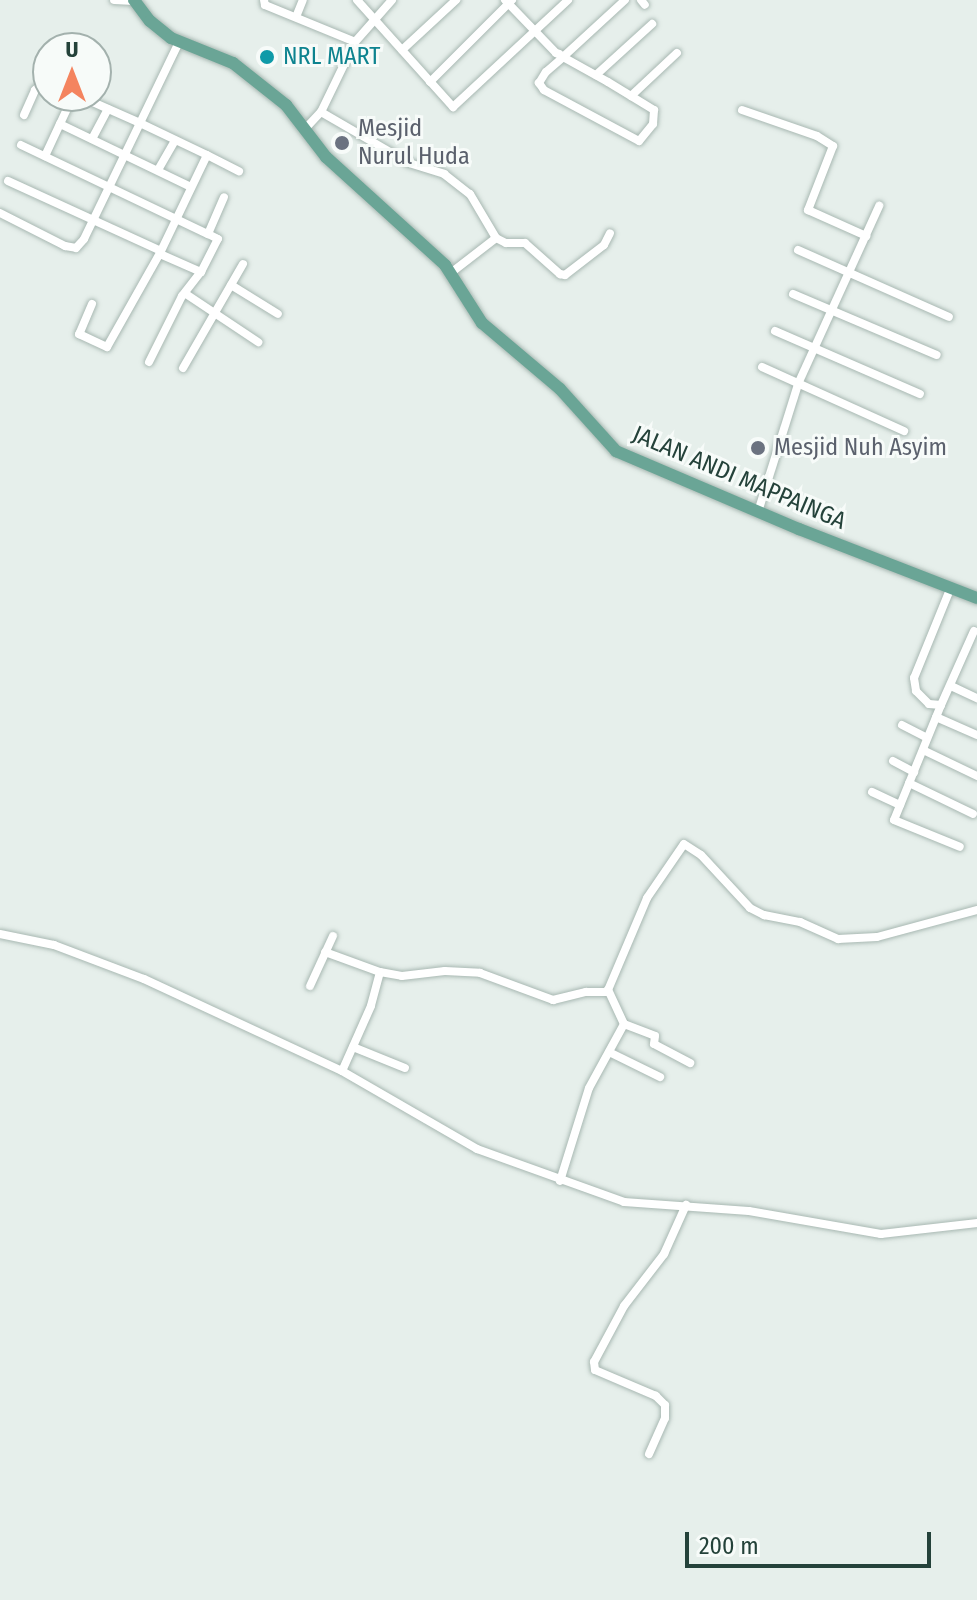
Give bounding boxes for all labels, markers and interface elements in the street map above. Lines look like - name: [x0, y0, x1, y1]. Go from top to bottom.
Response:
- north arrow: [32, 32, 112, 112]
- text: U: [66, 36, 78, 63]
- place label: NRL MART: [283, 43, 380, 71]
- marker: NRL MART: [258, 48, 276, 66]
- place label: Mesjid Nurul Huda: [358, 115, 470, 171]
- marker: Mesjid Nurul Huda: [333, 134, 351, 152]
- street label: JALAN ANDI MAPPAINGA: [628, 420, 850, 536]
- place label: Mesjid Nuh Asyim: [774, 434, 947, 462]
- marker: Mesjid Nuh Asyim: [749, 439, 767, 457]
- scale bar: [689, 1516, 935, 1566]
- text: 200 m: [699, 1532, 759, 1560]

